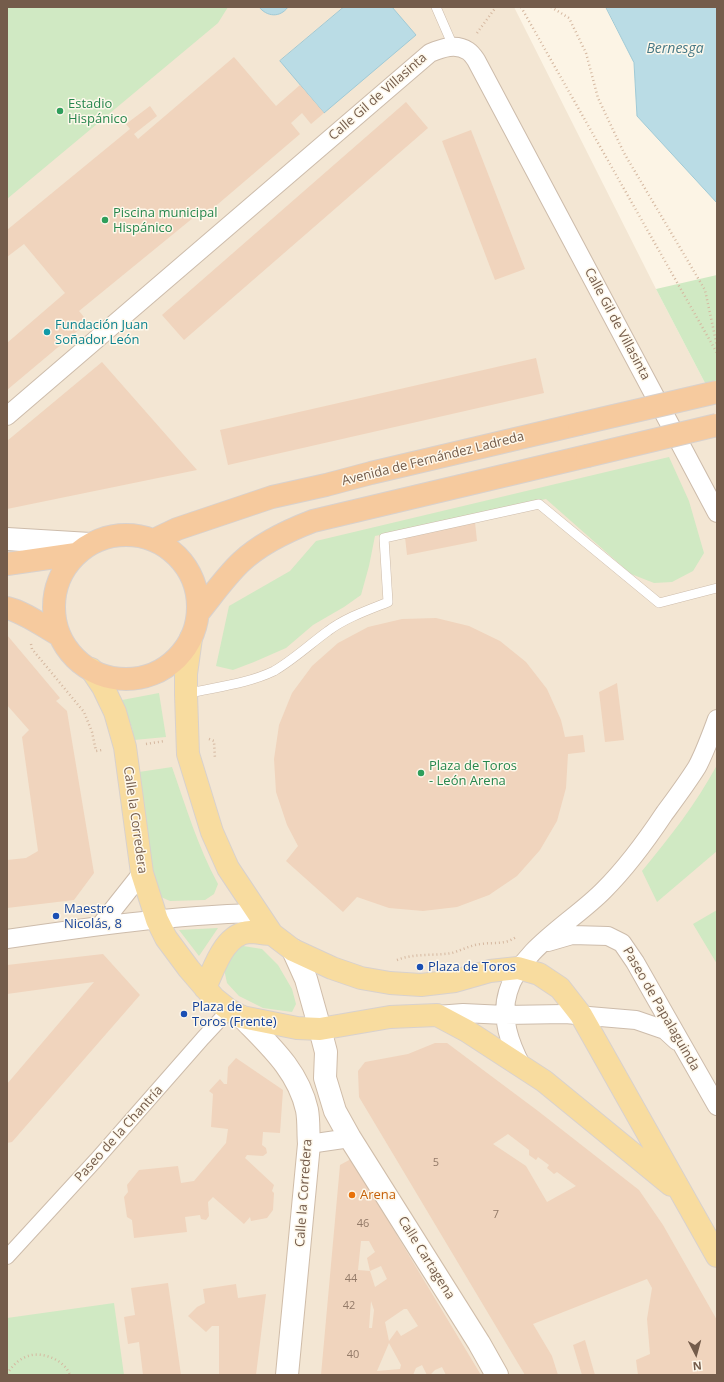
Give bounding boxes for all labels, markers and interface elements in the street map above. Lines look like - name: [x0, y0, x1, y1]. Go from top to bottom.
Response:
- water label: Bernesga: [646, 41, 704, 57]
- street label: Calle Gil de Villasinta: [326, 50, 430, 144]
- place label: Estadio Hispánico: [68, 96, 128, 127]
- marker: Estadio Hispánico: [55, 106, 65, 116]
- place label: Piscina municipal Hispánico: [113, 205, 218, 236]
- marker: Piscina municipal Hispánico: [100, 215, 110, 225]
- street label: Calle Gil de Villasinta: [581, 265, 653, 383]
- place label: Fundación Juan Soñador León: [55, 317, 148, 348]
- marker: Fundación Juan Soñador León: [42, 327, 52, 337]
- street label: Avenida de Fernández Ladreda: [340, 429, 526, 489]
- place label: Plaza de Toros - León Arena: [429, 758, 517, 789]
- street label: Calle la Corredera: [120, 765, 150, 875]
- marker: Plaza de Toros - León Arena: [416, 768, 426, 778]
- place label: Maestro Nicolás, 8: [64, 901, 122, 932]
- marker: Maestro Nicolás, 8: [51, 911, 61, 921]
- street label: Paseo de Papalaguinda: [619, 944, 703, 1074]
- place label: Plaza de Toros: [428, 959, 516, 975]
- marker: Plaza de Toros: [415, 962, 425, 972]
- place label: Plaza de Toros (Frente): [192, 999, 277, 1030]
- marker: Plaza de Toros (Frente): [179, 1009, 189, 1019]
- street label: Paseo de la Chantría: [72, 1083, 166, 1185]
- street label: Calle la Corredera: [292, 1138, 316, 1248]
- house number: 5: [433, 1156, 439, 1170]
- place label: Arena: [360, 1187, 396, 1203]
- marker: Arena: [347, 1190, 357, 1200]
- house number: 7: [493, 1208, 499, 1222]
- street label: Calle Cartagena: [394, 1214, 458, 1302]
- house number: 46: [357, 1217, 369, 1231]
- house number: 44: [345, 1272, 357, 1286]
- house number: 42: [343, 1299, 355, 1313]
- north arrow: [676, 1334, 716, 1374]
- house number: 40: [347, 1348, 359, 1362]
- text: N: [692, 1359, 703, 1374]

